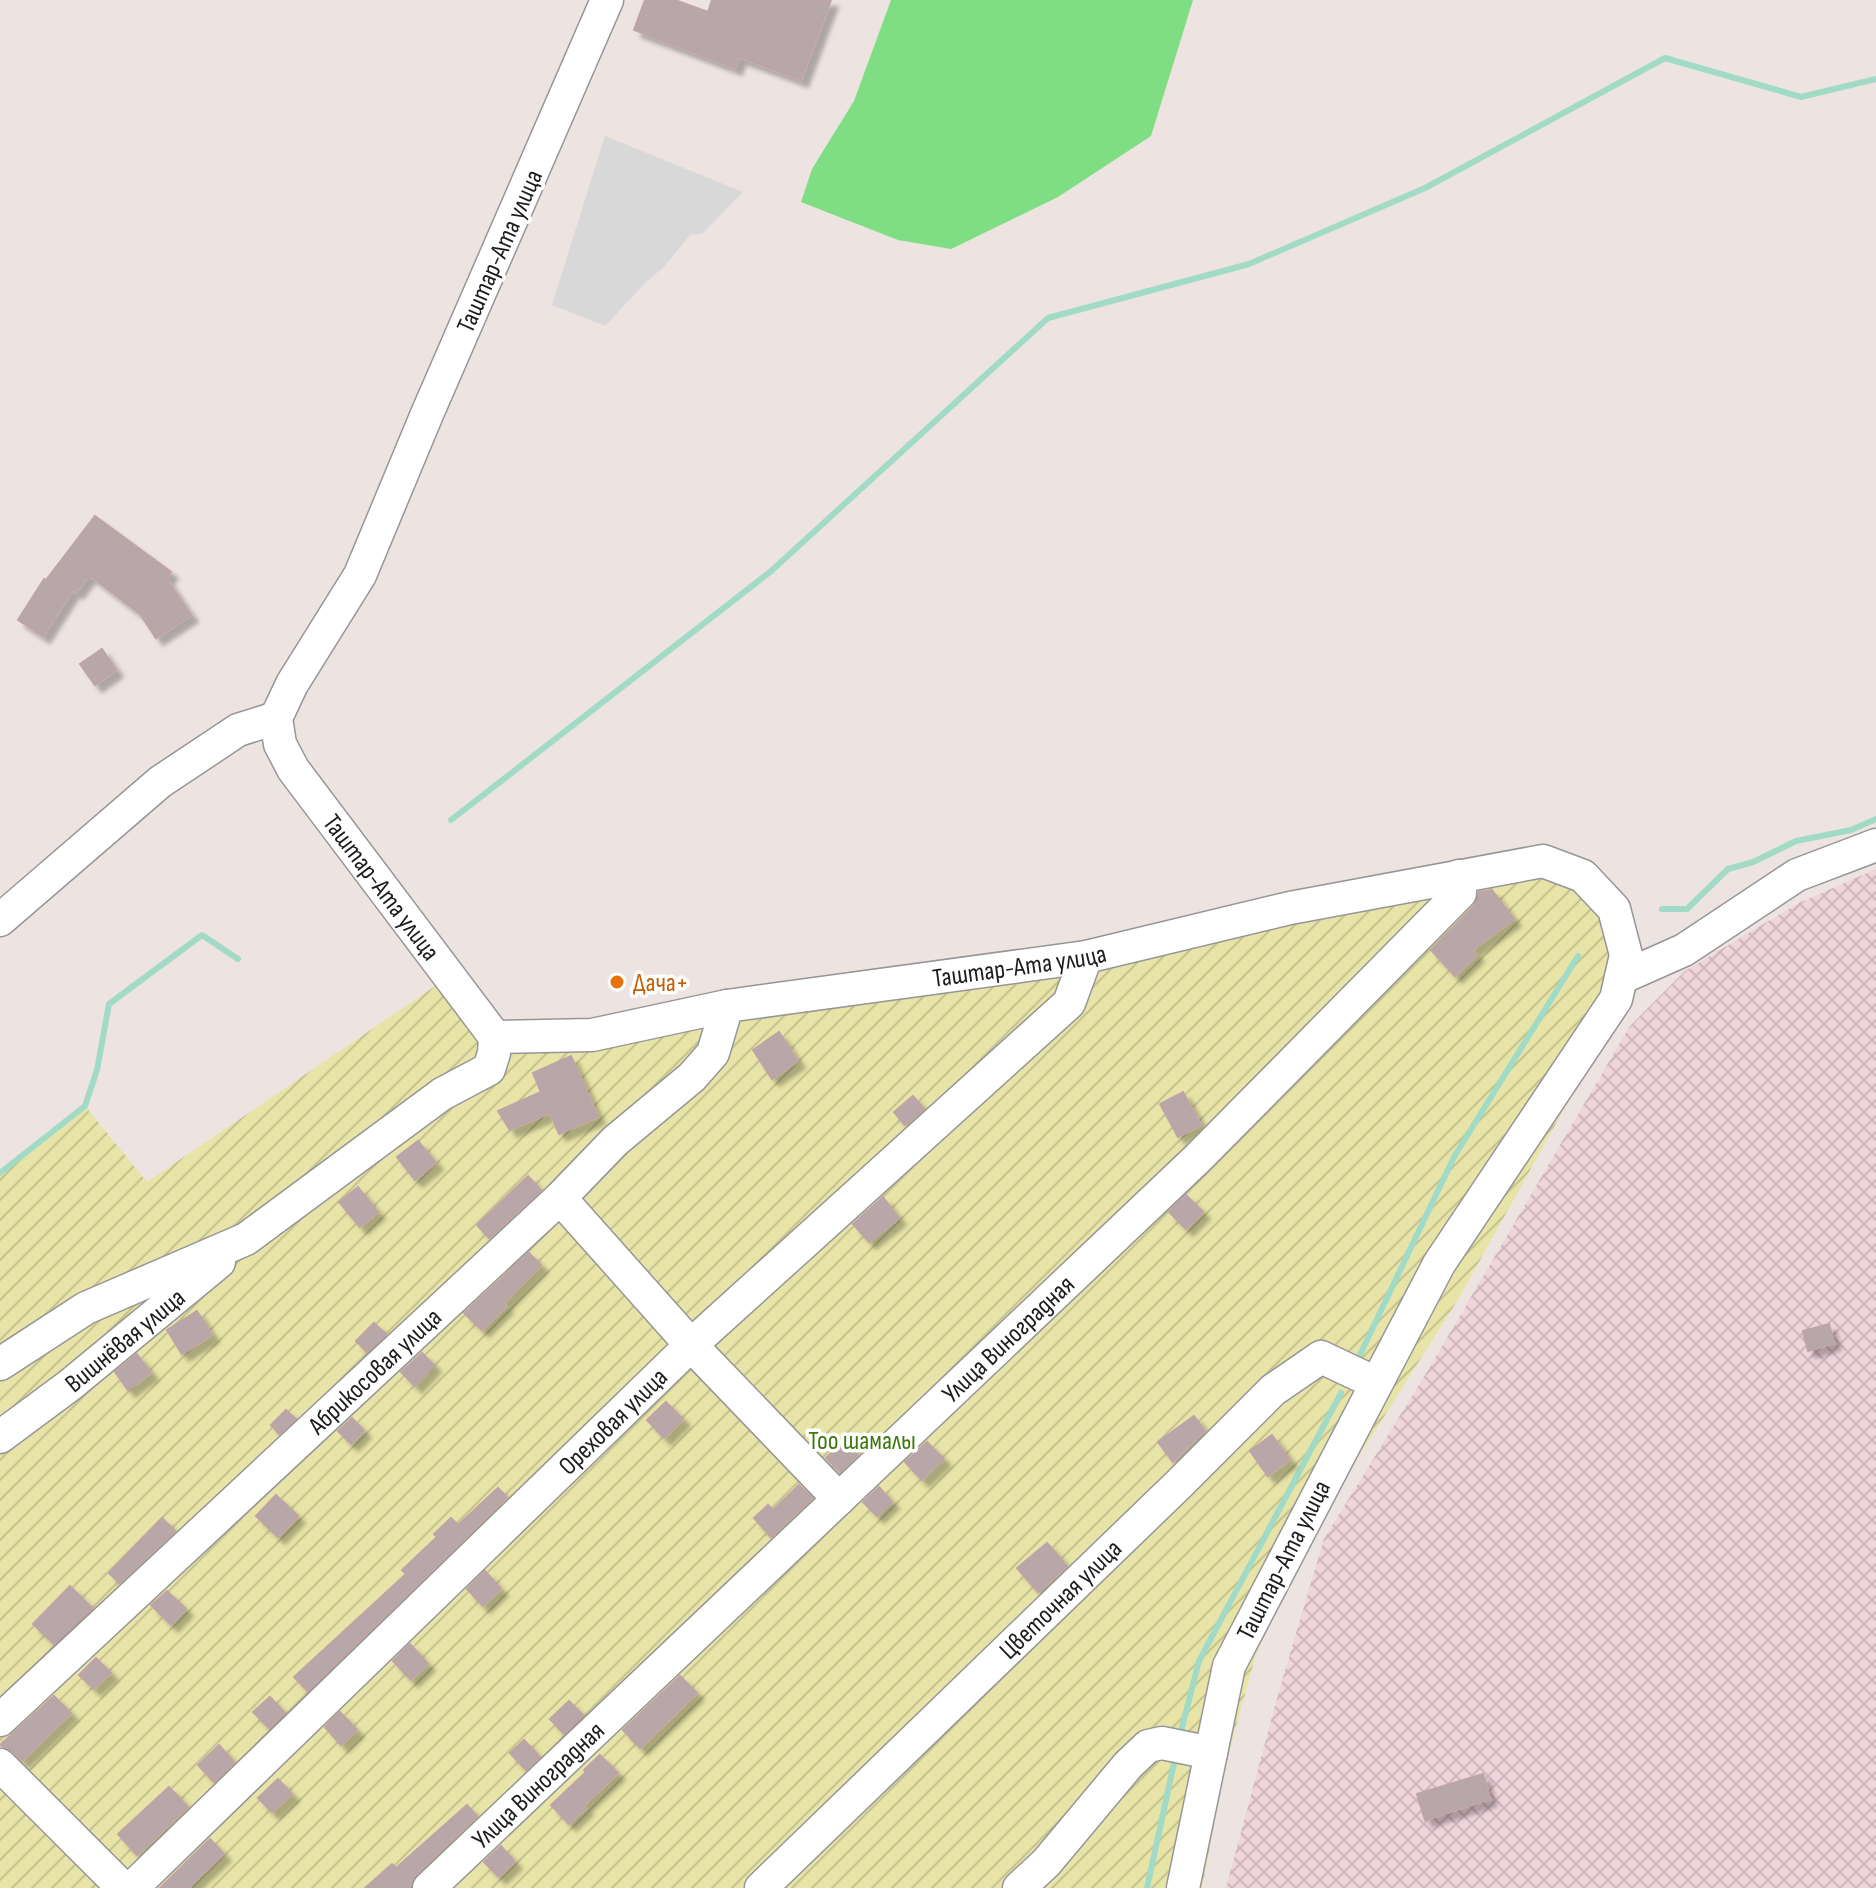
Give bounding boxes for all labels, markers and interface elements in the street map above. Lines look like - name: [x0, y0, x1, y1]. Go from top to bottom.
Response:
- street label: Таштар-Ата улица: [451, 165, 550, 338]
- street label: Таштар-Ата улица: [316, 809, 446, 967]
- street label: Таштар-Ата улица: [931, 939, 1110, 995]
- place label: Дача+: [633, 968, 689, 999]
- marker: Дача+: [608, 973, 626, 991]
- street label: Улица Виноградная: [936, 1270, 1081, 1410]
- street label: Вишнёвая улица: [59, 1283, 192, 1400]
- street label: Абрикосовая улица: [302, 1302, 449, 1442]
- street label: Ореховая улица: [553, 1362, 675, 1482]
- park label: Тоо шамалы: [808, 1426, 916, 1457]
- street label: Таштар-Ата улица: [1231, 1476, 1338, 1646]
- street label: Цветочная улица: [993, 1534, 1129, 1666]
- street label: Улица Виноградная: [466, 1716, 611, 1856]

